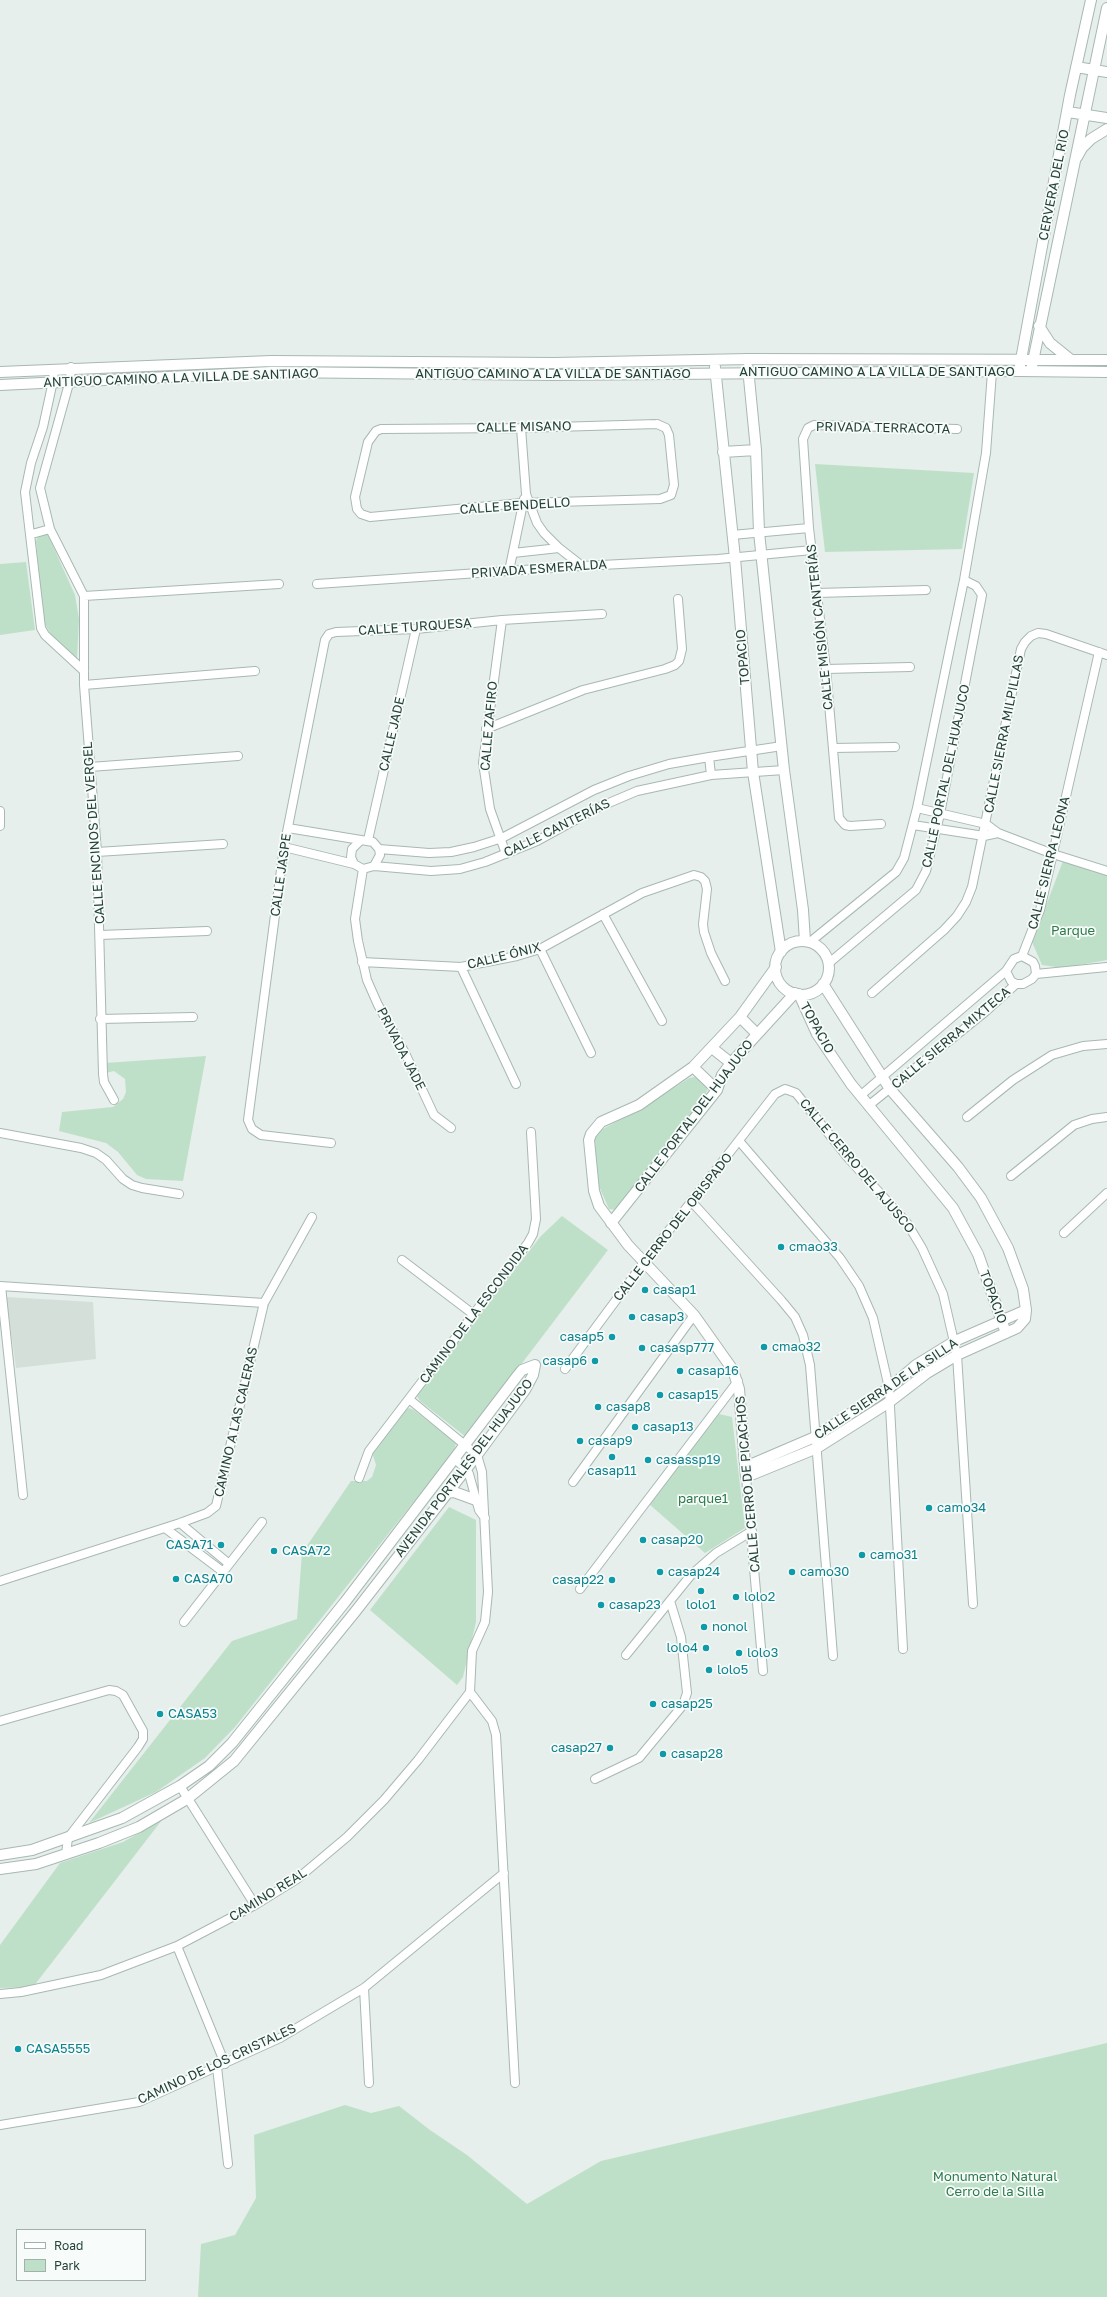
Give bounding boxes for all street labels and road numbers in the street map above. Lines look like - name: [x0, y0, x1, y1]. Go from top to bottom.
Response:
- street label: CERVERA DEL RIO: [1036, 128, 1072, 242]
- street label: ANTIGUO CAMINO A LA VILLA DE SANTIAGO: [739, 364, 1015, 380]
- street label: ANTIGUO CAMINO A LA VILLA DE SANTIAGO: [43, 365, 319, 391]
- street label: ANTIGUO CAMINO A LA VILLA DE SANTIAGO: [415, 366, 691, 382]
- street label: CALLE MISANO: [476, 418, 572, 436]
- street label: PRIVADA TERRACOTA: [816, 419, 950, 437]
- street label: CALLE BENDELLO: [459, 494, 571, 518]
- street label: CALLE MISIÓN CANTERÍAS: [804, 543, 836, 711]
- street label: PRIVADA ESMERALDA: [470, 556, 608, 582]
- street label: CALLE TURQUESA: [358, 615, 472, 639]
- street label: TOPACIO: [733, 628, 753, 686]
- street label: CALLE SIERRA MILPILLAS: [981, 654, 1027, 814]
- street label: CALLE ZAFIRO: [477, 680, 501, 772]
- street label: CALLE PORTAL DEL HUAJUCO: [919, 683, 973, 869]
- street label: CALLE JADE: [376, 695, 408, 773]
- street label: CALLE ENCINOS DEL VERGEL: [80, 741, 108, 925]
- street label: CALLE SIERRA LEONA: [1025, 795, 1073, 931]
- street label: CALLE CANTERÍAS: [501, 796, 613, 860]
- street label: CALLE JASPE: [267, 833, 295, 917]
- street label: CALLE ÓNIX: [466, 939, 542, 973]
- street label: CALLE SIERRA MIXTECA: [888, 984, 1014, 1092]
- street label: TOPACIO: [797, 1000, 837, 1056]
- street label: PRIVADA JADE: [373, 1005, 429, 1093]
- street label: CALLE PORTAL DEL HUAJUCO: [631, 1037, 757, 1195]
- street label: CALLE CERRO DEL AJUSCO: [796, 1096, 918, 1236]
- street label: CALLE CERRO DEL OBISPADO: [610, 1150, 736, 1304]
- street label: CAMINO DE LA ESCONDIDA: [416, 1241, 532, 1387]
- street label: TOPACIO: [976, 1268, 1010, 1326]
- street label: CALLE SIERRA DE LA SILLA: [811, 1335, 961, 1443]
- street label: CAMINO A LAS CALERAS: [211, 1345, 261, 1499]
- street label: AVENIDA PORTALES DEL HUAJUCO: [392, 1376, 536, 1560]
- street label: CALLE CERRO DE PICACHOS: [733, 1395, 763, 1573]
- street label: CAMINO REAL: [226, 1865, 310, 1925]
- street label: CAMINO DE LOS CRISTALES: [135, 2020, 299, 2108]

